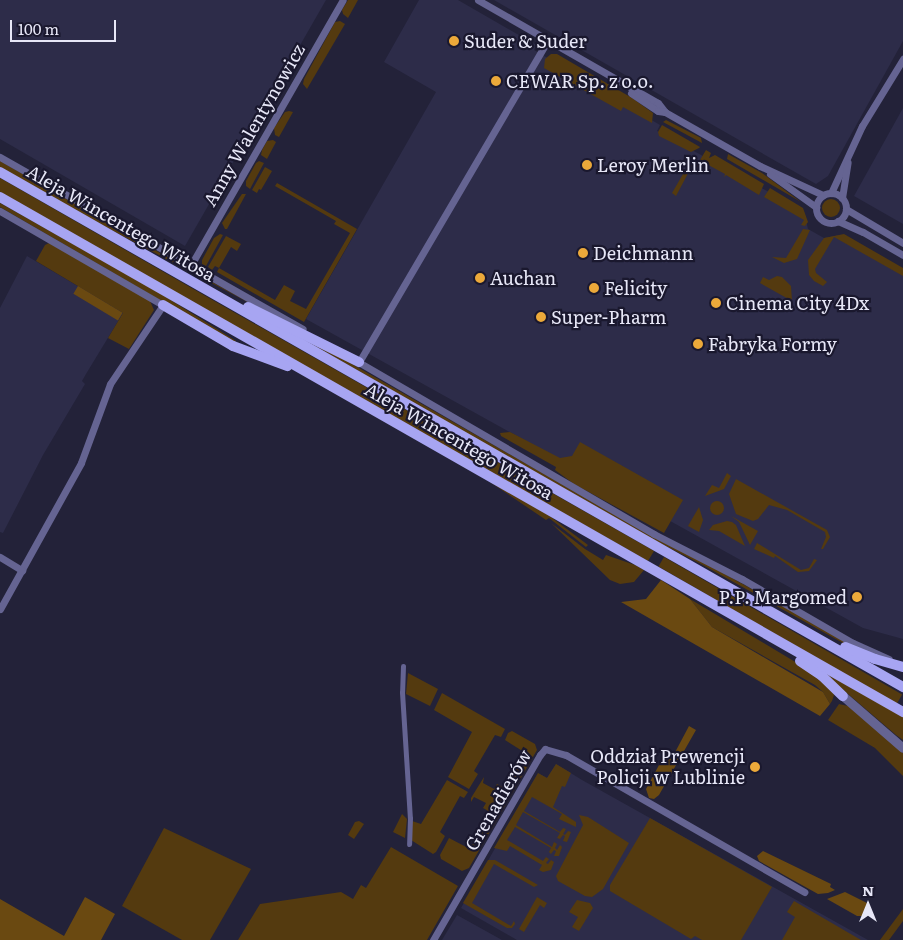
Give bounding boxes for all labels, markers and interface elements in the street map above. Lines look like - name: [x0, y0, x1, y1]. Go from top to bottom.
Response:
- scale bar: [12, 10, 119, 42]
- text: 100 m: [18, 17, 59, 40]
- place label: Suder & Suder: [464, 30, 587, 52]
- marker: Suder & Suder: [448, 35, 460, 47]
- street label: Anny Walentynowicz: [199, 40, 309, 210]
- place label: CEWAR Sp. z o.o.: [506, 70, 654, 92]
- marker: CEWAR Sp. z o.o.: [490, 75, 502, 87]
- place label: Leroy Merlin: [597, 154, 709, 176]
- marker: Leroy Merlin: [581, 159, 593, 171]
- street label: Aleja Wincentego Witosa: [23, 160, 219, 286]
- place label: Deichmann: [593, 242, 693, 264]
- marker: Deichmann: [577, 247, 589, 259]
- place label: Auchan: [490, 267, 556, 289]
- marker: Auchan: [474, 272, 486, 284]
- place label: Felicity: [604, 277, 667, 299]
- marker: Felicity: [588, 282, 600, 294]
- place label: Cinema City 4Dx: [726, 292, 869, 314]
- marker: Cinema City 4Dx: [710, 297, 722, 309]
- place label: Super-Pharm: [551, 306, 666, 328]
- marker: Super-Pharm: [535, 311, 547, 323]
- place label: Fabryka Formy: [708, 333, 837, 355]
- marker: Fabryka Formy: [692, 338, 704, 350]
- street label: Aleja Wincentego Witosa: [361, 378, 557, 504]
- place label: P.P. Margomed: [719, 586, 847, 608]
- marker: P.P. Margomed: [851, 591, 863, 603]
- street label: Grenadierów: [460, 746, 536, 854]
- place label: Oddział Prewencji Policji w Lublinie: [590, 746, 745, 789]
- marker: Oddział Prewencji Policji w Lublinie: [749, 761, 761, 773]
- north arrow: [843, 880, 893, 930]
- text: N: [862, 880, 874, 900]

